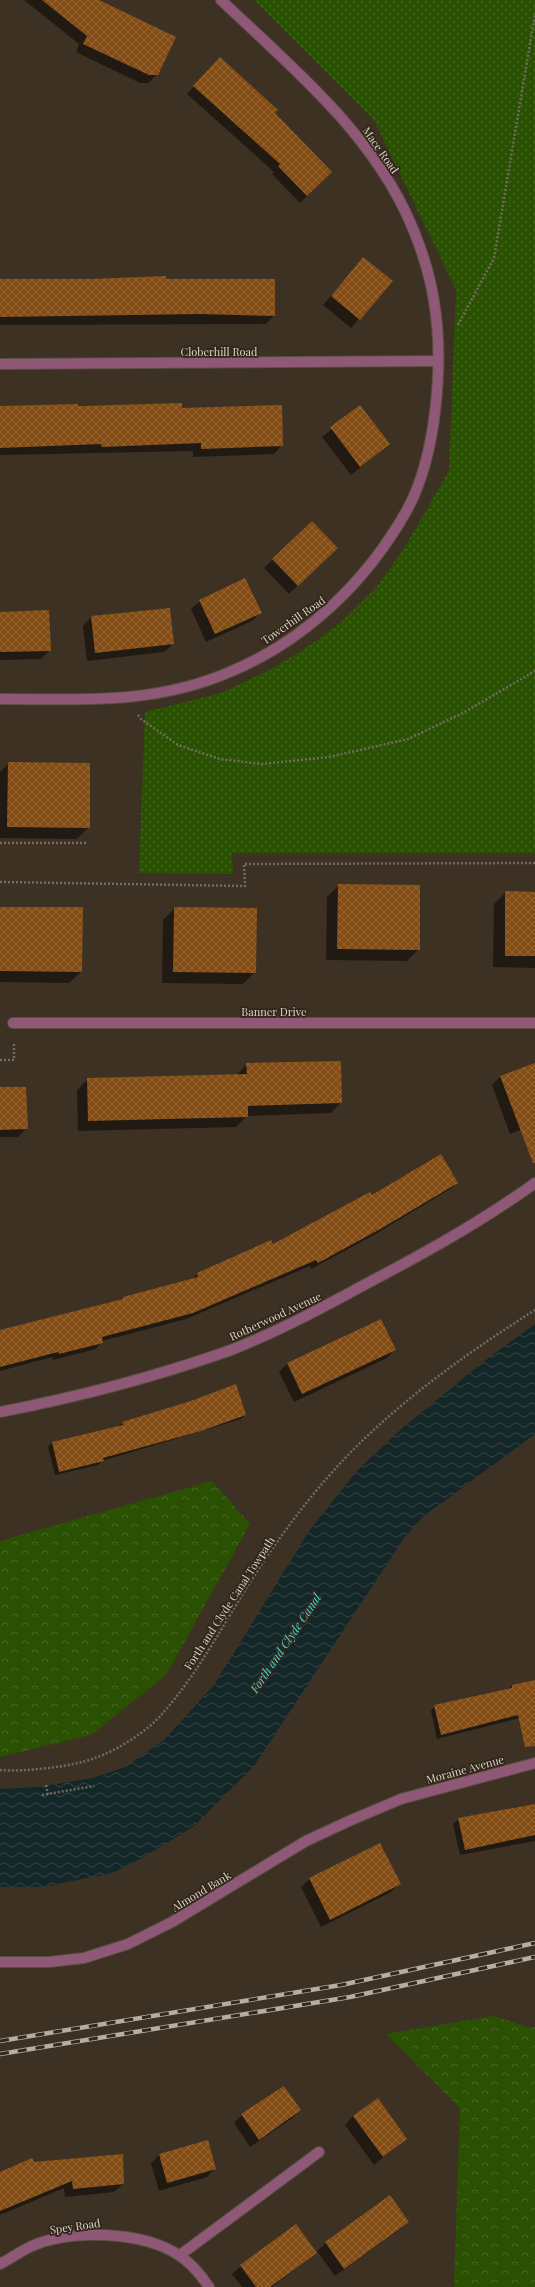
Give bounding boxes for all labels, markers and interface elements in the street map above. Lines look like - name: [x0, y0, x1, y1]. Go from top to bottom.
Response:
- street label: Mace Road: [359, 124, 403, 177]
- street label: Cloberhill Road: [181, 344, 258, 359]
- street label: Towerhill Road: [258, 592, 328, 648]
- street label: Banner Drive: [241, 1004, 307, 1019]
- street label: Rotherwood Avenue: [227, 1288, 324, 1344]
- street label: Forth and Clyde Canal Towpath: [180, 1533, 278, 1672]
- water label: Forth and Clyde Canal: [245, 1590, 325, 1696]
- street label: Moraine Avenue: [425, 1751, 506, 1787]
- street label: Almond Bank: [168, 1867, 233, 1915]
- street label: Spey Road: [49, 2215, 102, 2237]

